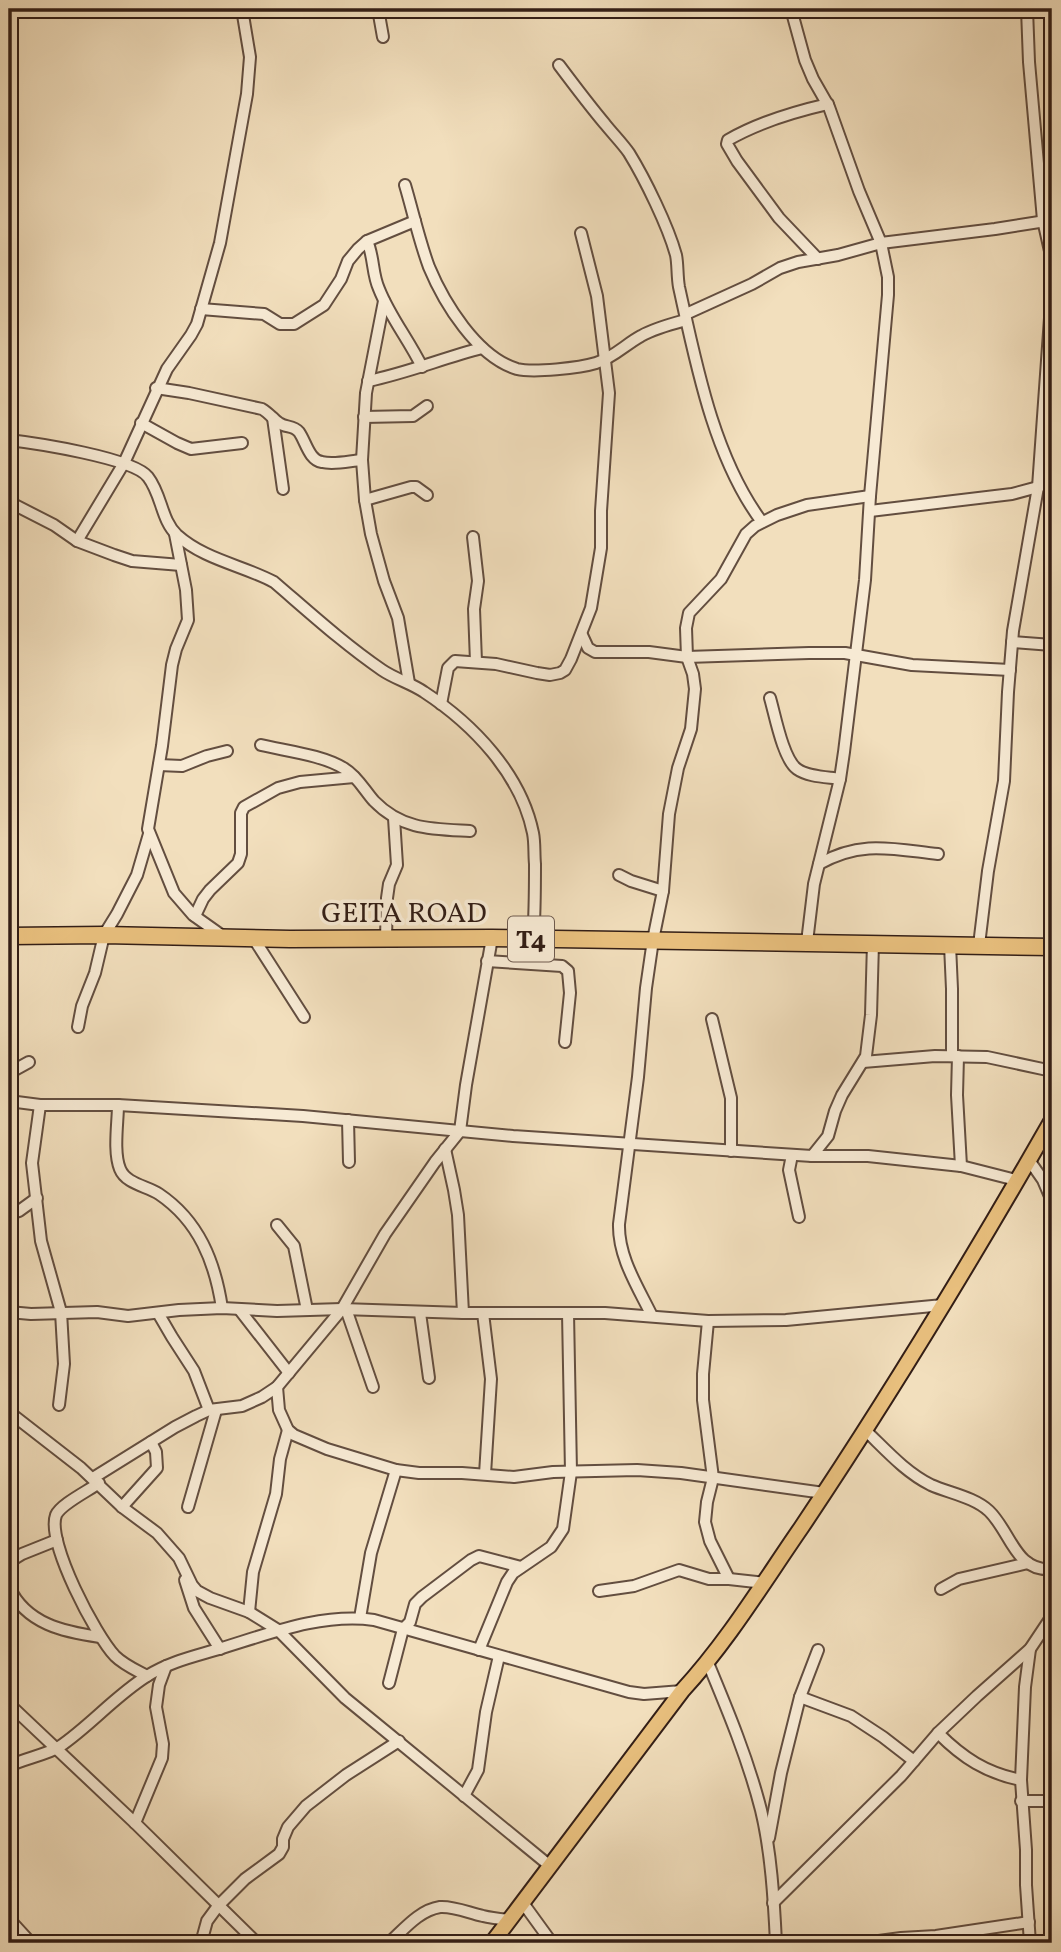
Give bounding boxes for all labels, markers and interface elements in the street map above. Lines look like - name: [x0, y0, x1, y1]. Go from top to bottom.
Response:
- street label: GEITA ROAD: [321, 895, 487, 934]
- road number: T4: [508, 916, 554, 962]

